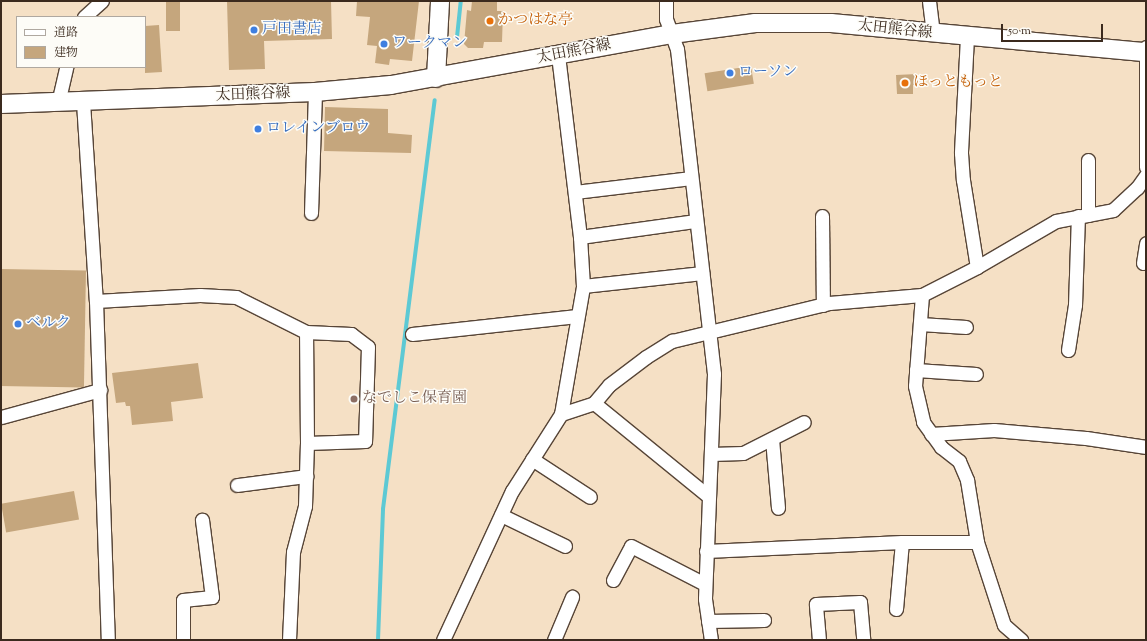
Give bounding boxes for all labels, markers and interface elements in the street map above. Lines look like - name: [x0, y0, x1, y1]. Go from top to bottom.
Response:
- place label: かつはな亭: [498, 12, 573, 30]
- legend: [16, 16, 146, 68]
- marker: かつはな亭: [485, 16, 495, 26]
- scale bar: [1003, 16, 1105, 42]
- street label: 太田熊谷線: [857, 17, 933, 43]
- place label: 戸田書店: [262, 21, 322, 39]
- text: 50 m: [1008, 22, 1031, 40]
- text: 道路: [54, 24, 78, 42]
- marker: 戸田書店: [249, 25, 259, 35]
- place label: ワークマン: [392, 35, 467, 53]
- street label: 太田熊谷線: [535, 36, 613, 68]
- marker: ワークマン: [379, 39, 389, 49]
- text: 建物: [54, 44, 78, 62]
- place label: ローソン: [738, 64, 798, 82]
- marker: ローソン: [725, 68, 735, 78]
- place label: ほっともっと: [913, 74, 1003, 92]
- marker: ほっともっと: [900, 78, 910, 88]
- street label: 太田熊谷線: [215, 85, 291, 105]
- place label: ロレインブロウ: [266, 120, 371, 138]
- marker: ロレインブロウ: [253, 124, 263, 134]
- place label: ベルク: [26, 315, 71, 333]
- marker: ベルク: [13, 319, 23, 329]
- place label: なでしこ保育園: [362, 390, 467, 408]
- marker: なでしこ保育園: [349, 394, 359, 404]

